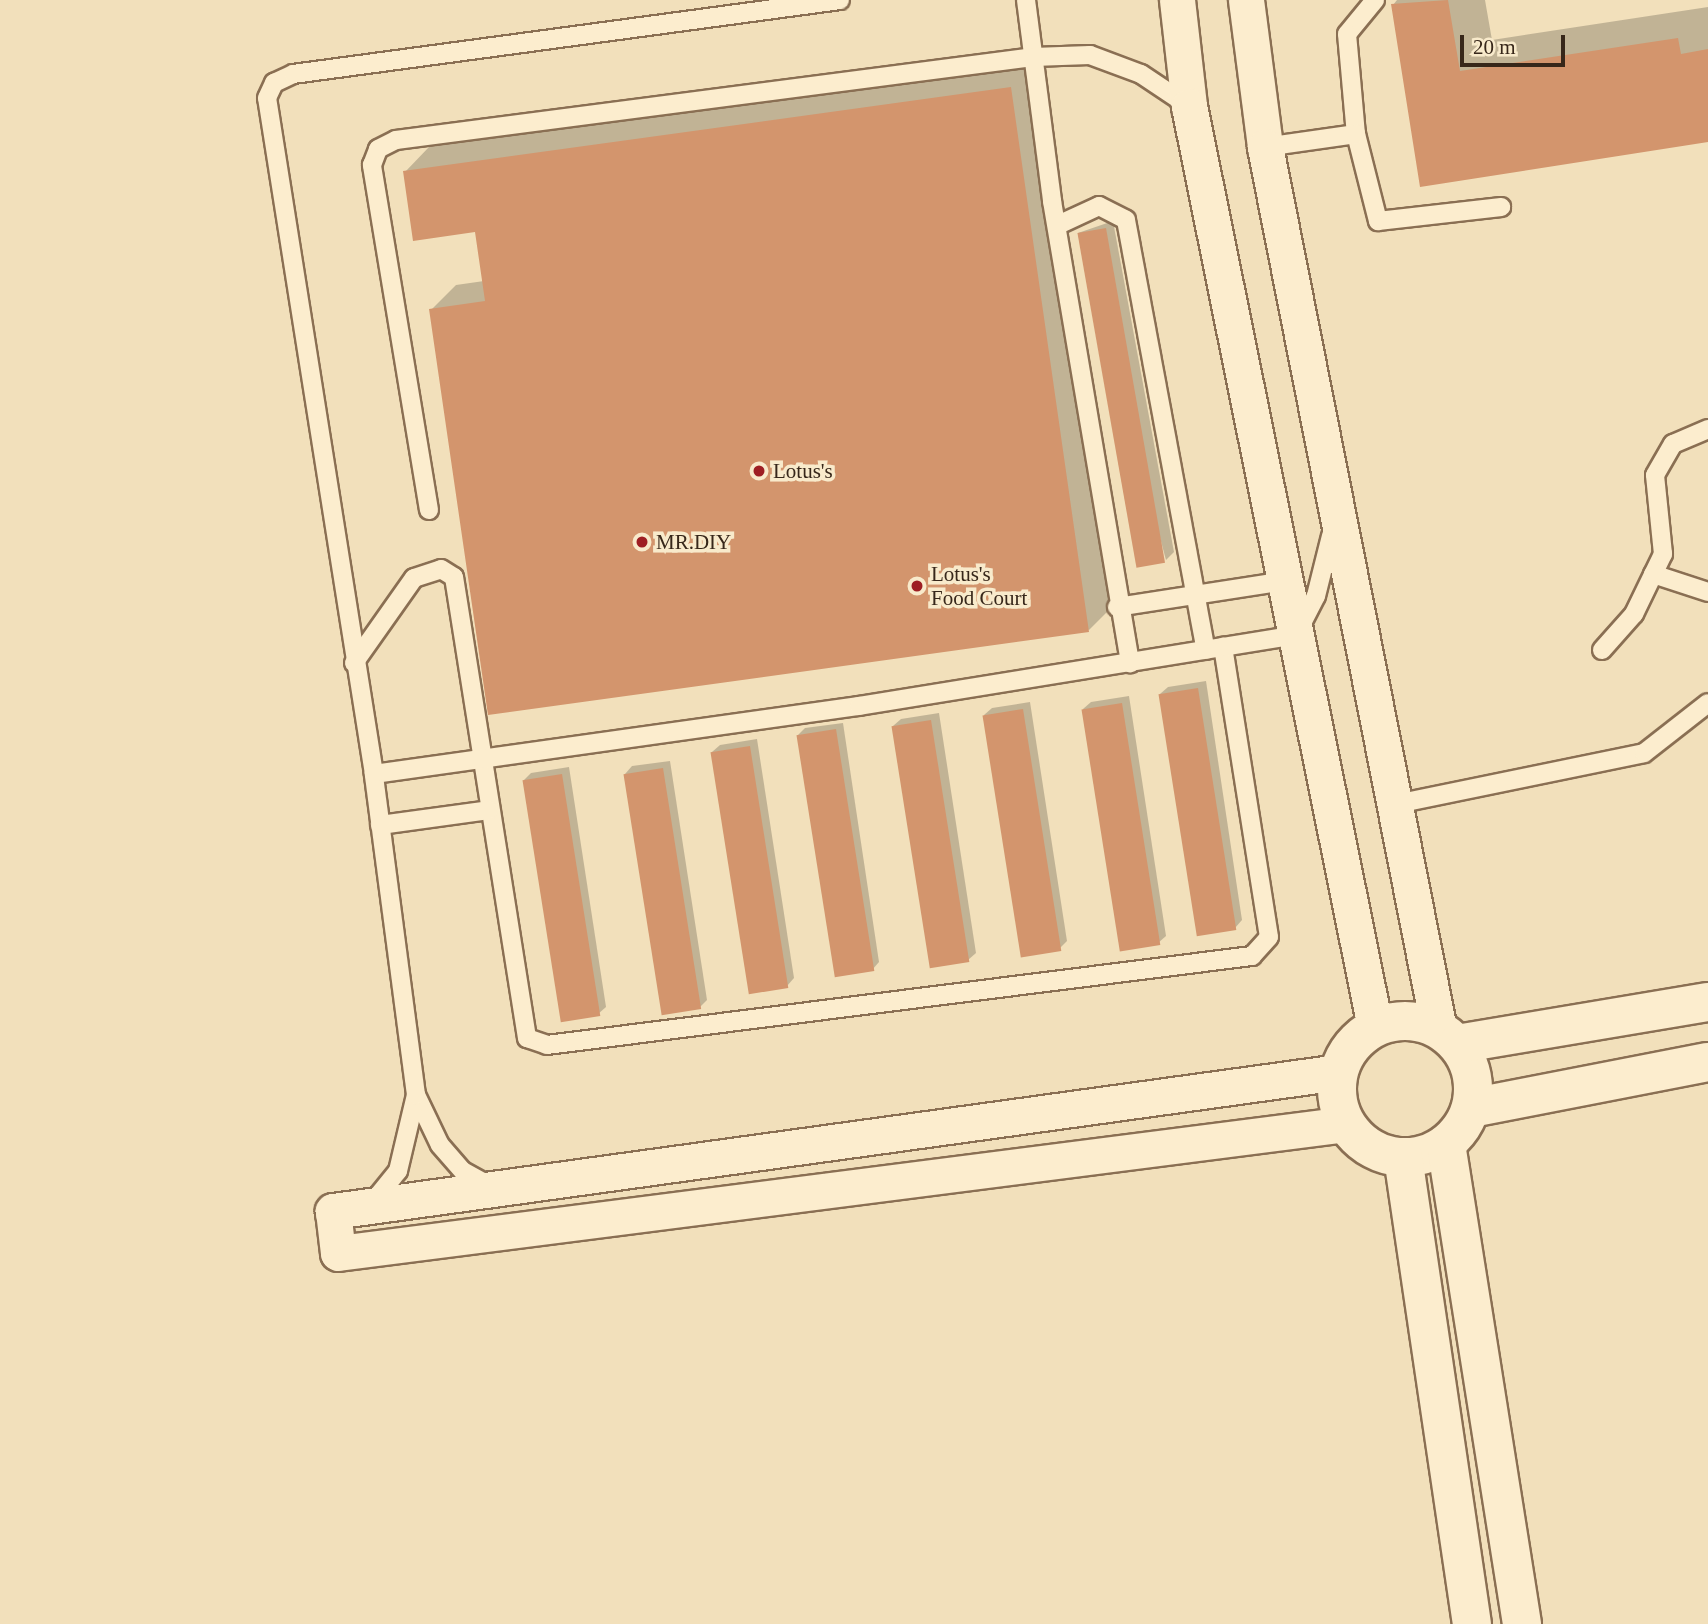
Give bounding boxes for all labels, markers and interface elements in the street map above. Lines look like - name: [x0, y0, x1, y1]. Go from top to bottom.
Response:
- scale bar: [1463, 21, 1568, 65]
- text: 20 m: [1473, 35, 1516, 59]
- place label: Lotus's: [773, 458, 833, 484]
- marker: Lotus's: [751, 463, 767, 479]
- place label: MR.DIY: [656, 529, 731, 555]
- marker: MR.DIY: [634, 534, 650, 550]
- place label: Lotus's Food Court: [931, 561, 1027, 611]
- marker: Lotus's Food Court: [909, 578, 925, 594]

